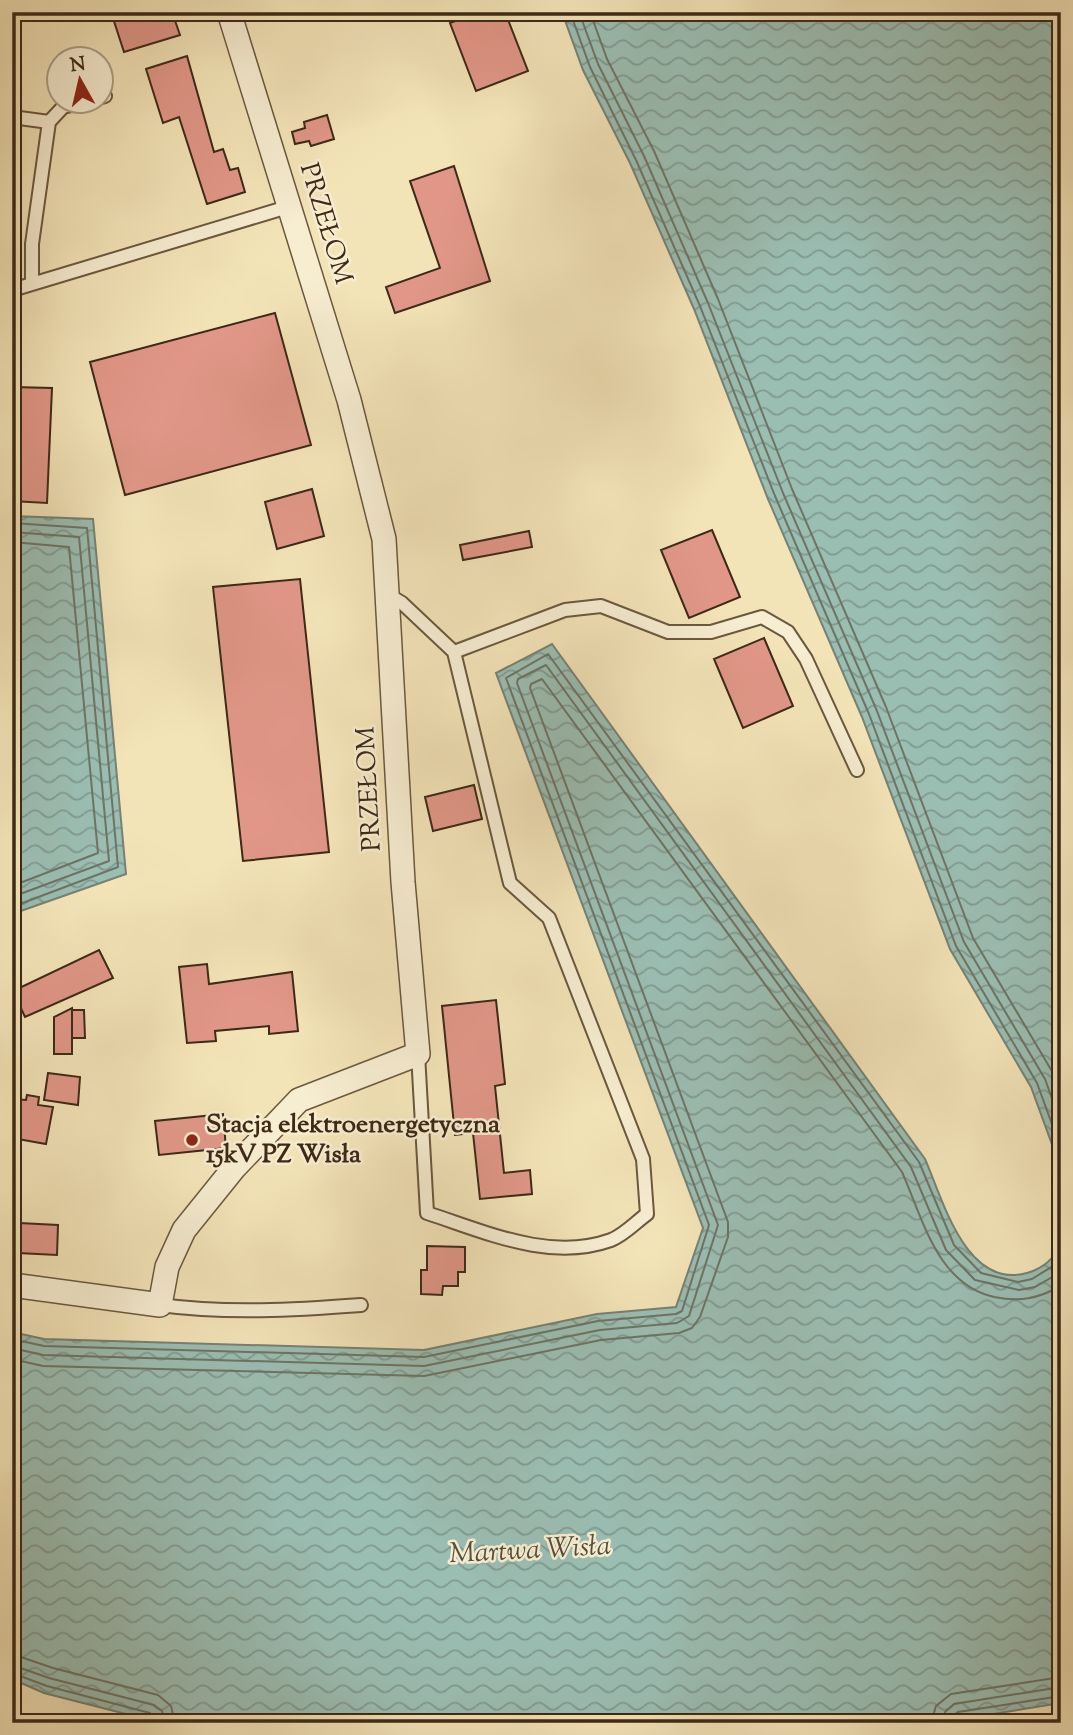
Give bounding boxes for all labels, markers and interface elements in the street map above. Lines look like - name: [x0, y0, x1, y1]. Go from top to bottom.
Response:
- north arrow: [46, 46, 116, 116]
- text: N: [69, 51, 87, 80]
- street label: PRZEŁOM: [289, 159, 361, 289]
- street label: PRZEŁOM: [348, 726, 392, 852]
- place label: Stacja elektroenergetyczna 15kV PZ Wisła: [206, 1107, 500, 1174]
- marker: Stacja elektroenergetyczna 15kV PZ Wisła: [184, 1132, 200, 1148]
- water label: Martwa Wisła: [448, 1527, 612, 1575]

